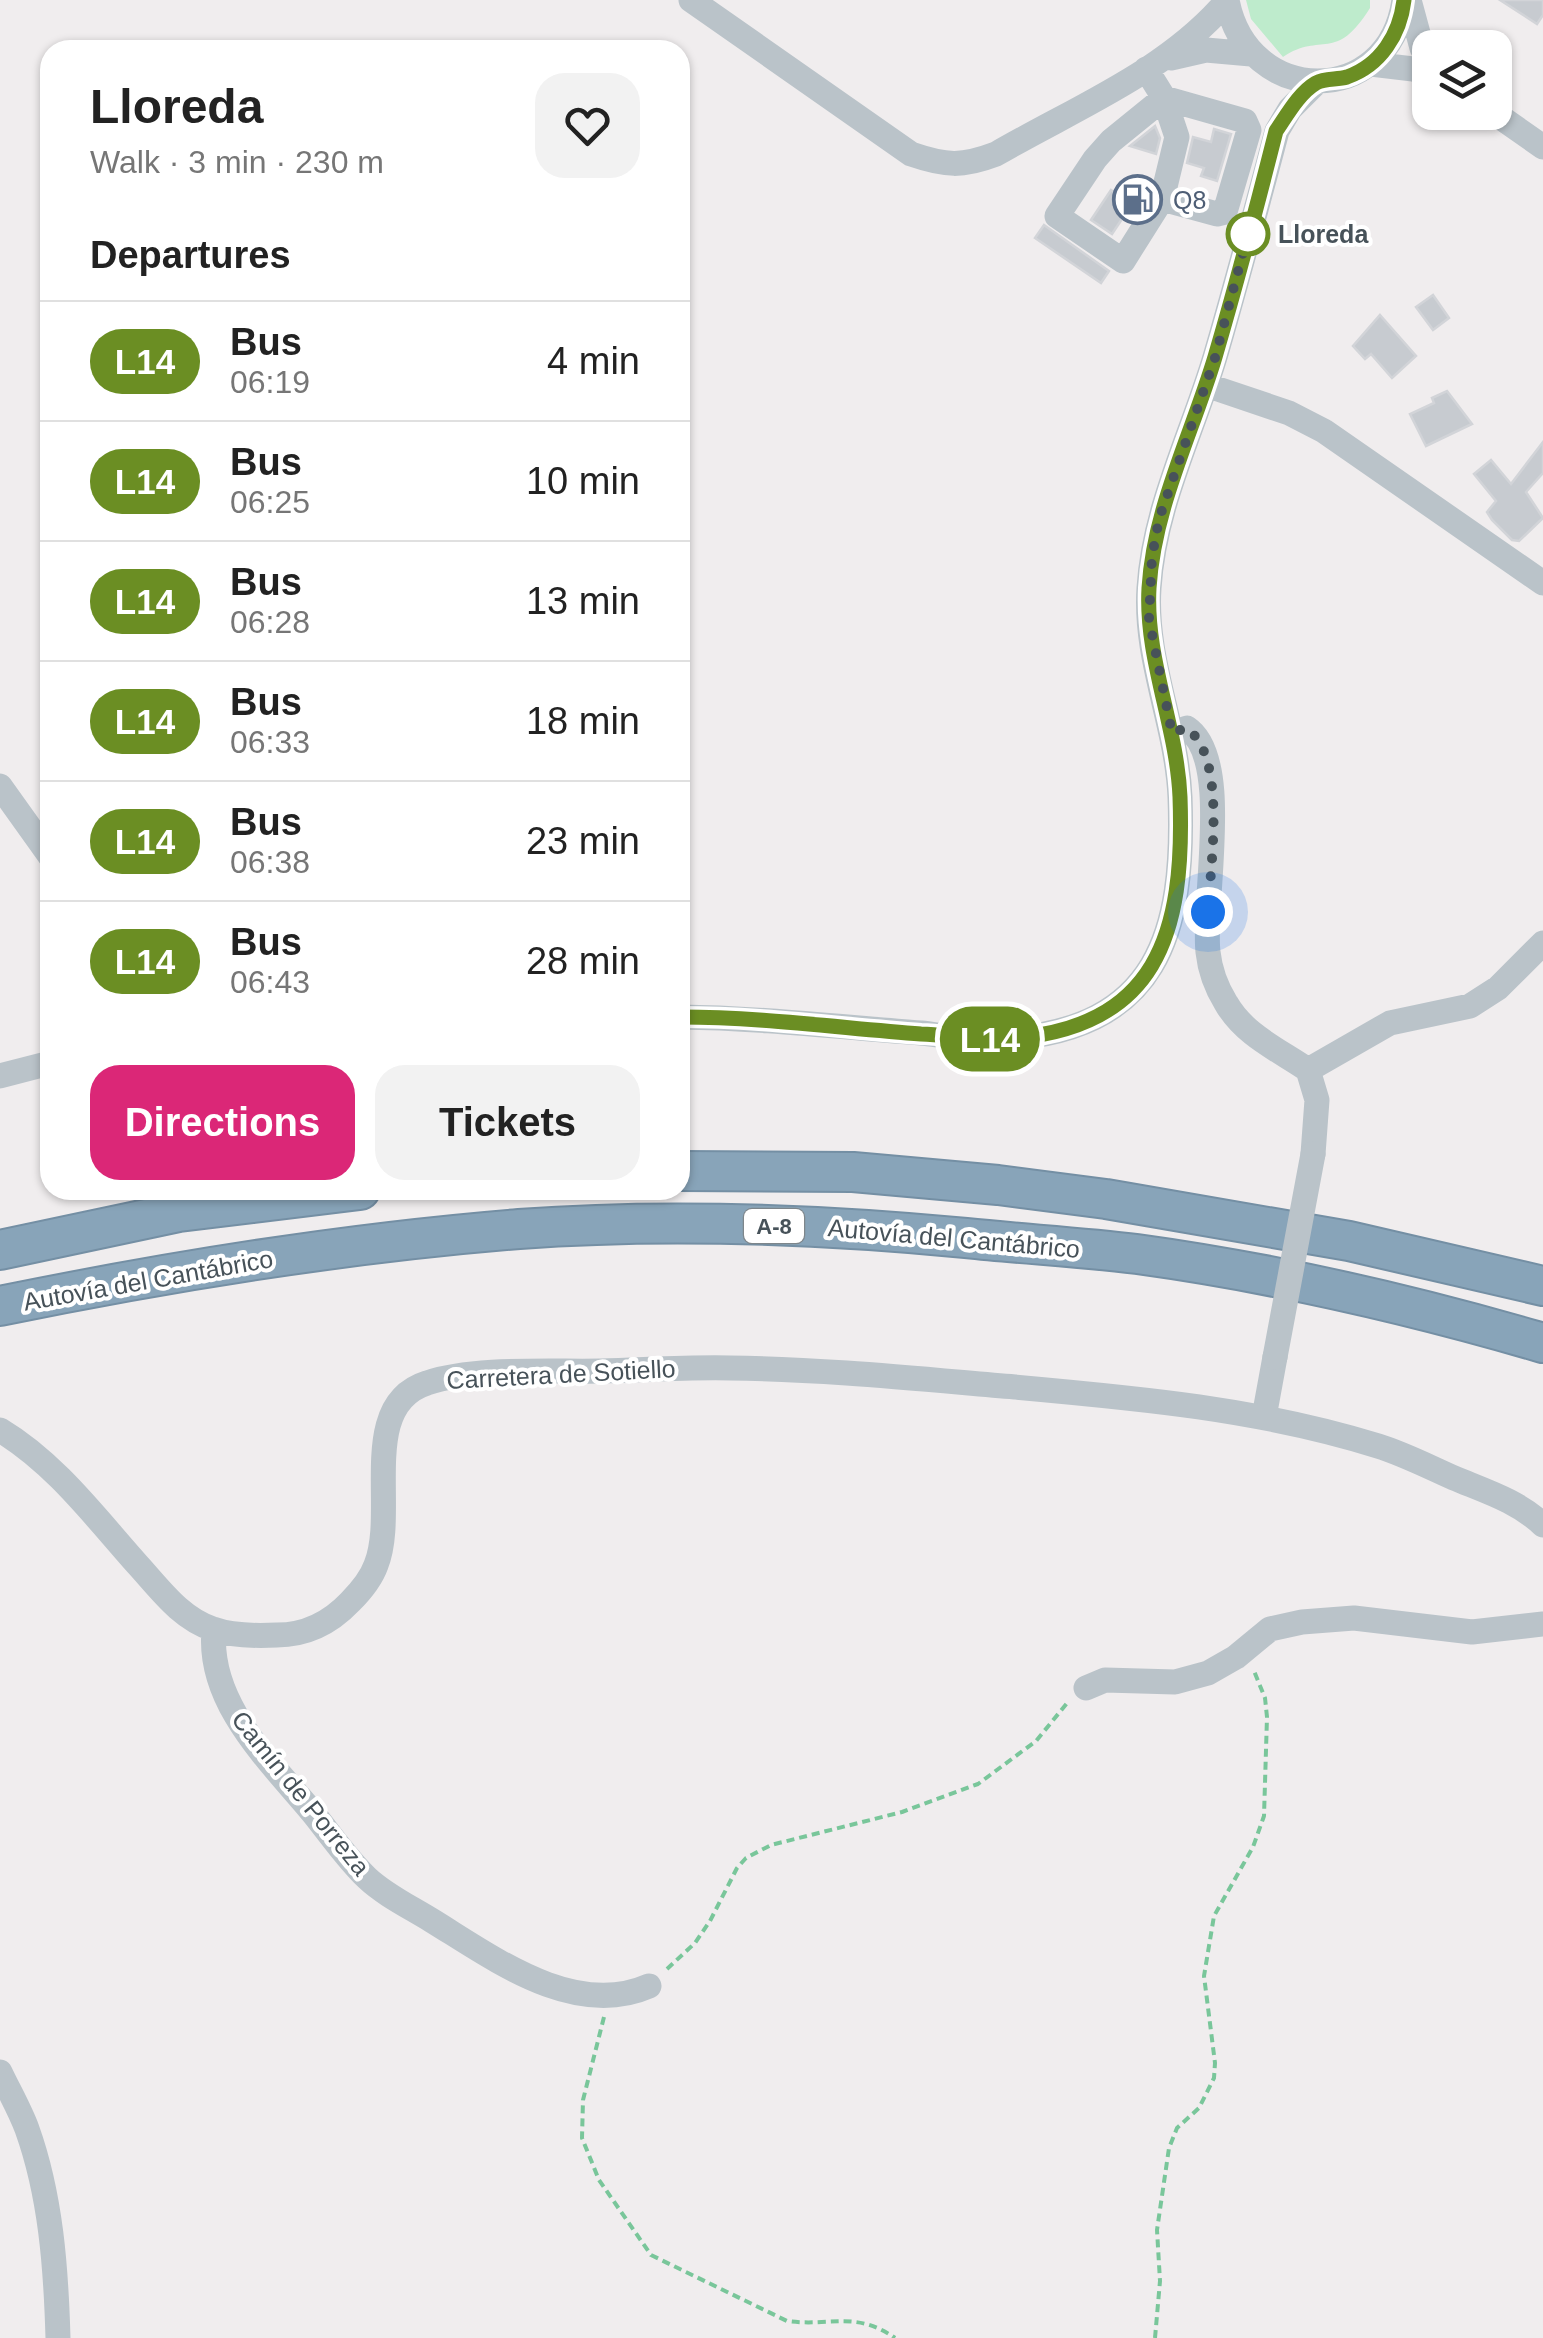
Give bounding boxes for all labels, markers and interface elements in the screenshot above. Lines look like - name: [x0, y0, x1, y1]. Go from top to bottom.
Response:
- map controls: [1412, 30, 1512, 130]
- button: layers: [1412, 30, 1512, 130]
- button: heart: [535, 73, 640, 178]
- text: Lloreda: [90, 80, 263, 133]
- text: Walk · 3 min · 230 m: [90, 144, 384, 180]
- fuel station icon: Q8: [1112, 174, 1164, 226]
- place label: Q8: [1173, 186, 1206, 214]
- marker: Lloreda: [1227, 213, 1269, 255]
- place label: Lloreda: [1278, 220, 1369, 248]
- text: Departures: [90, 234, 291, 276]
- text: Bus: [230, 321, 302, 363]
- text: 4 min: [547, 340, 640, 382]
- text: L14: [115, 342, 175, 381]
- text: 06:19: [230, 364, 310, 400]
- text: Bus: [230, 441, 302, 483]
- text: 10 min: [526, 460, 640, 502]
- text: L14: [115, 462, 175, 501]
- text: 06:25: [230, 484, 310, 520]
- text: Bus: [230, 561, 302, 603]
- text: 13 min: [526, 580, 640, 622]
- text: L14: [115, 582, 175, 621]
- text: 06:28: [230, 604, 310, 640]
- text: Bus: [230, 681, 302, 723]
- text: 18 min: [526, 700, 640, 742]
- text: L14: [115, 702, 175, 741]
- text: 06:33: [230, 724, 310, 760]
- text: Bus: [230, 801, 302, 843]
- text: 23 min: [526, 820, 640, 862]
- text: L14: [115, 822, 175, 861]
- text: 06:38: [230, 844, 310, 880]
- your location: [1183, 887, 1233, 937]
- text: Bus: [230, 921, 302, 963]
- text: 28 min: [526, 940, 640, 982]
- text: L14: [115, 942, 175, 981]
- text: 06:43: [230, 964, 310, 1000]
- line badge: L14: [932, 1006, 1048, 1072]
- text: L14: [960, 1020, 1020, 1059]
- button: Directions: [90, 1065, 355, 1180]
- button: Tickets: [375, 1065, 640, 1180]
- road number: A-8: [744, 1209, 804, 1243]
- street label: Autovía del Cantábrico: [827, 1213, 1081, 1263]
- street label: Autovía del Cantábrico: [21, 1244, 275, 1316]
- street label: Carretera de Sotiello: [446, 1354, 676, 1394]
- street label: Camín de Porreza: [226, 1705, 376, 1881]

